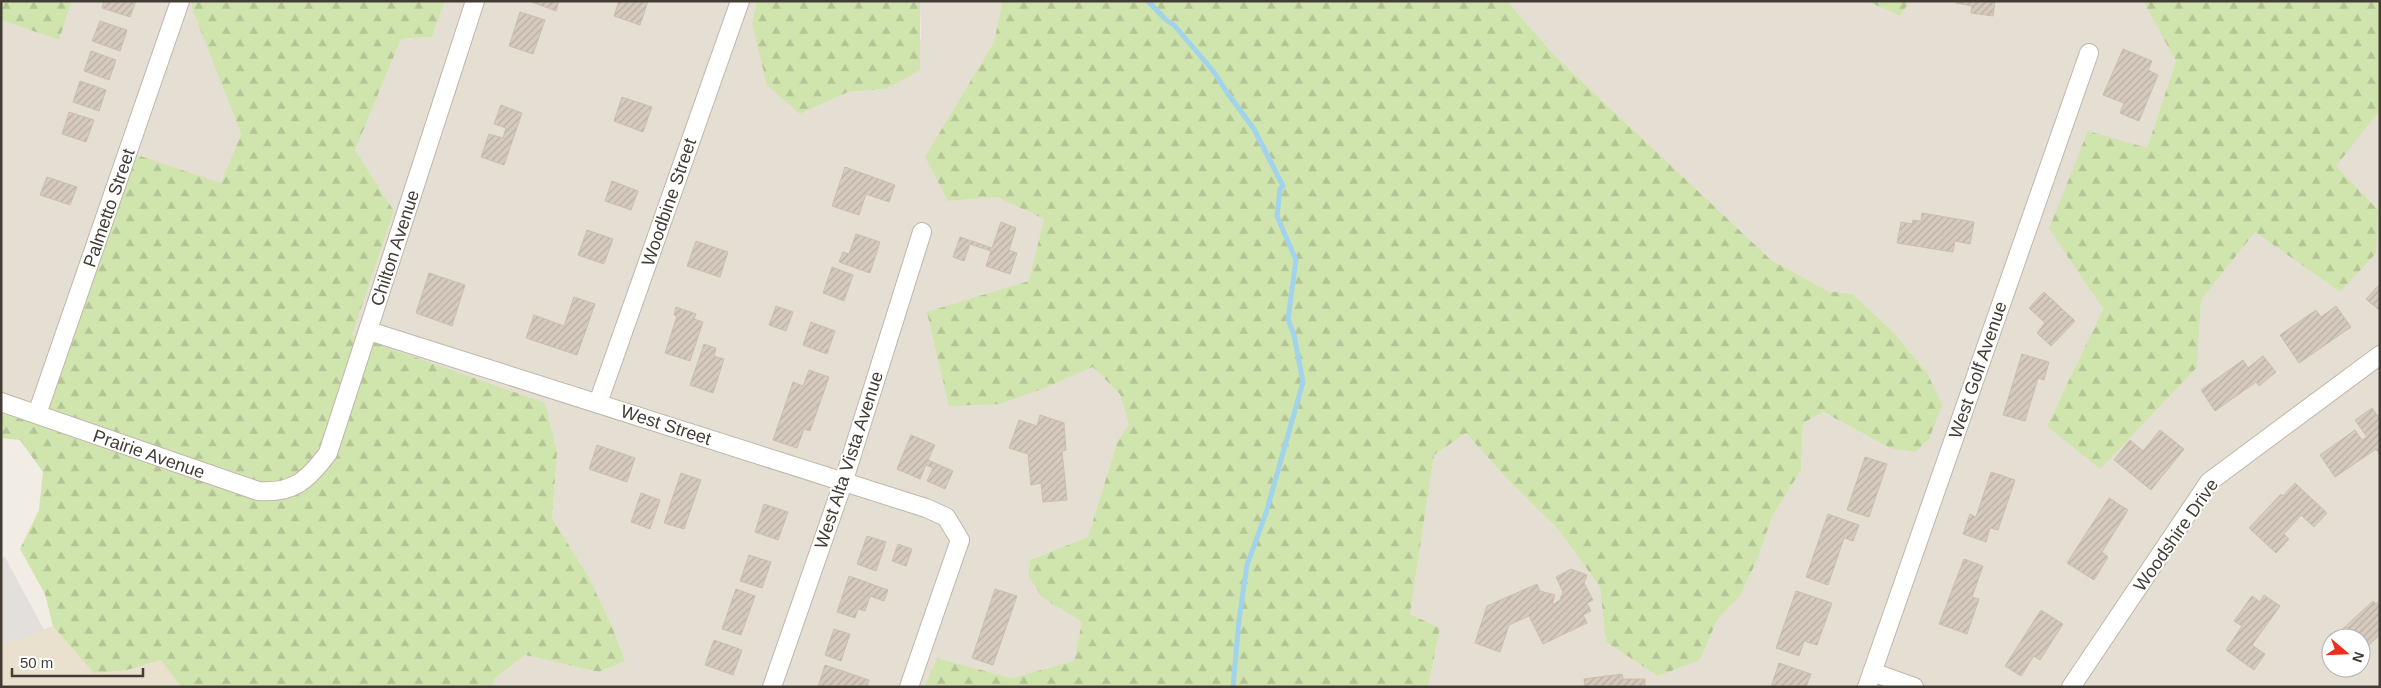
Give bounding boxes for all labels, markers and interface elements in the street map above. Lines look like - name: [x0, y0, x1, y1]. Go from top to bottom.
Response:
- street label: Woodbine Street: [638, 136, 700, 268]
- street label: Palmetto Street: [79, 146, 139, 270]
- street label: Chilton Avenue: [367, 187, 423, 309]
- street label: West Golf Avenue: [1945, 299, 2011, 441]
- street label: West Alta Vista Avenue: [811, 369, 887, 551]
- street label: West Street: [618, 401, 714, 449]
- street label: Prairie Avenue: [91, 426, 207, 482]
- street label: Woodshire Drive: [2130, 475, 2222, 595]
- north arrow: [2321, 628, 2371, 678]
- scale bar: [12, 646, 144, 678]
- text: N: [2349, 650, 2368, 665]
- text: 50 m: [20, 654, 53, 671]

